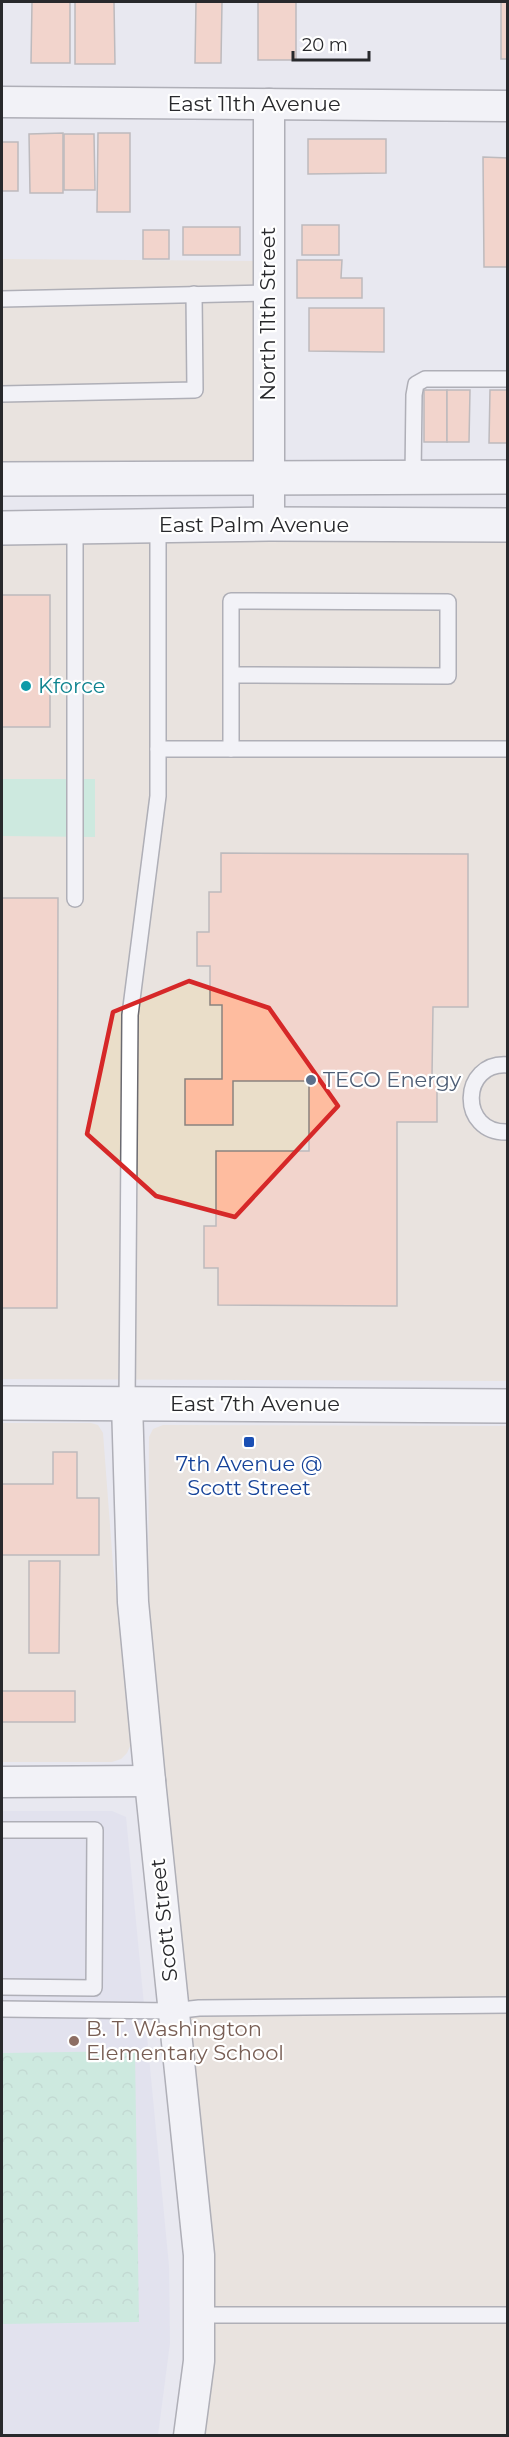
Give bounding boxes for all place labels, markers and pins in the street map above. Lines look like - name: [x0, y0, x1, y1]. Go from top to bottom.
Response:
- place label: Kforce: [38, 673, 106, 698]
- marker: Kforce: [19, 679, 33, 693]
- place label: TECO Energy: [323, 1067, 462, 1092]
- marker: TECO Energy: [304, 1073, 318, 1087]
- marker: 7th Avenue @ Scott Street: [242, 1435, 256, 1449]
- place label: 7th Avenue @ Scott Street: [176, 1451, 322, 1500]
- place label: B. T. Washington Elementary School: [86, 2016, 284, 2065]
- marker: B. T. Washington Elementary School: [67, 2034, 81, 2048]

